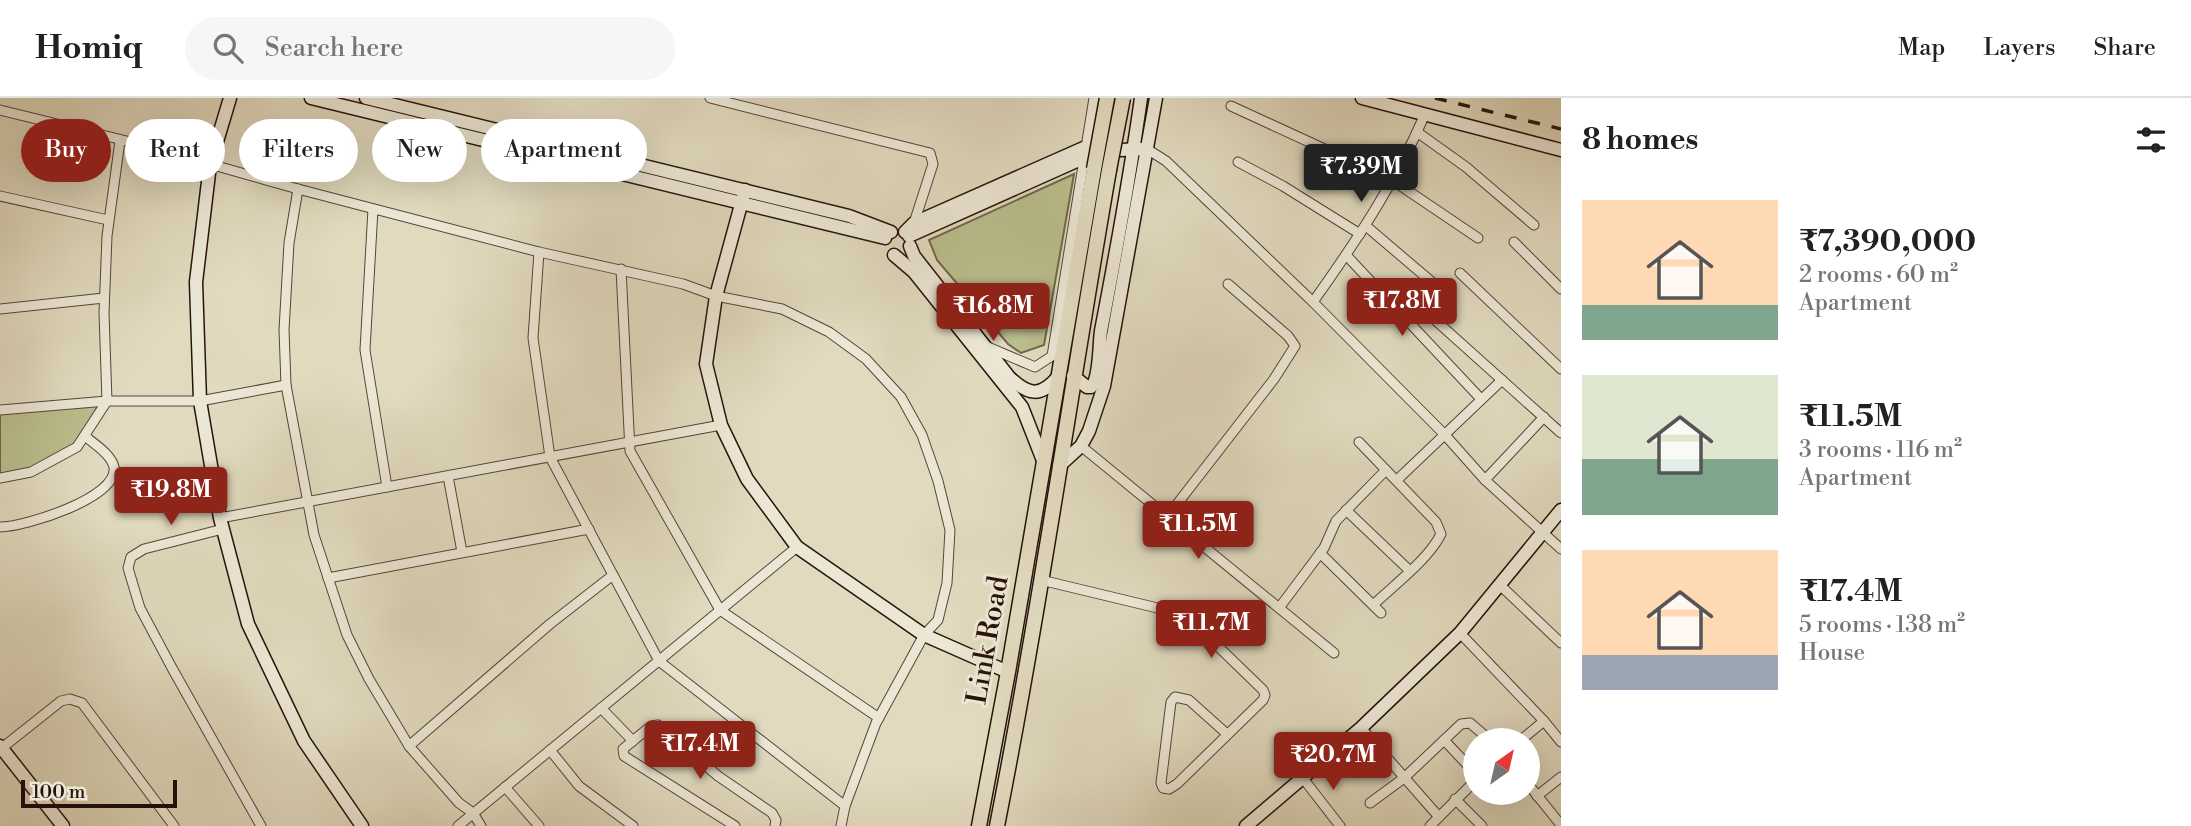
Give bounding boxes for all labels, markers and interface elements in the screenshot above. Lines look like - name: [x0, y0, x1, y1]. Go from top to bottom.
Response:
- search box: [185, 17, 675, 80]
- text: Homiq: [35, 28, 143, 69]
- icon: search: [209, 29, 247, 67]
- text: Search here: [265, 32, 403, 64]
- text: Map: [1898, 33, 1945, 63]
- text: Layers: [1983, 33, 2055, 63]
- text: Share: [2093, 33, 2156, 63]
- chip: Buy: [21, 119, 111, 182]
- chip: Rent: [125, 119, 225, 182]
- chip: Filters: [239, 119, 358, 182]
- chip: New: [372, 119, 467, 182]
- chip: Apartment: [481, 119, 647, 182]
- text: 8 homes: [1582, 121, 1698, 159]
- icon: filters: [2132, 121, 2170, 159]
- pin: ₹7.39M: [1304, 144, 1418, 204]
- text: ₹7.39M: [1320, 153, 1402, 181]
- text: ₹7,390,000: [1799, 223, 1976, 261]
- icon: home: [1638, 228, 1722, 312]
- text: 2 rooms · 60 m²: [1799, 261, 1958, 289]
- pin: ₹17.8M: [1345, 278, 1459, 338]
- pin: ₹16.8M: [936, 284, 1050, 343]
- text: ₹17.8M: [1363, 287, 1441, 315]
- text: Apartment: [1799, 289, 1912, 317]
- text: ₹16.8M: [953, 292, 1033, 320]
- text: ₹11.5M: [1799, 398, 1902, 436]
- icon: home: [1638, 403, 1722, 487]
- text: 3 rooms · 116 m²: [1799, 436, 1962, 464]
- text: Apartment: [1799, 464, 1912, 492]
- pin: ₹19.8M: [114, 468, 228, 527]
- text: ₹19.8M: [130, 476, 212, 504]
- pin: ₹11.5M: [1141, 502, 1255, 561]
- text: ₹11.5M: [1159, 510, 1237, 538]
- street label: Link Road: [959, 573, 1017, 707]
- text: ₹17.4M: [1799, 573, 1902, 611]
- icon: home: [1638, 578, 1722, 662]
- pin: ₹11.7M: [1154, 601, 1268, 660]
- text: ₹11.7M: [1172, 609, 1250, 637]
- text: 5 rooms · 138 m²: [1799, 611, 1965, 639]
- text: House: [1799, 639, 1865, 667]
- pin: ₹17.4M: [643, 722, 757, 781]
- north arrow: [1463, 728, 1540, 805]
- map controls: [1463, 728, 1540, 805]
- text: ₹17.4M: [660, 730, 740, 758]
- pin: ₹20.7M: [1276, 732, 1390, 792]
- text: ₹20.7M: [1290, 741, 1376, 769]
- scale bar: [21, 777, 177, 809]
- text: 100 m: [32, 780, 85, 804]

